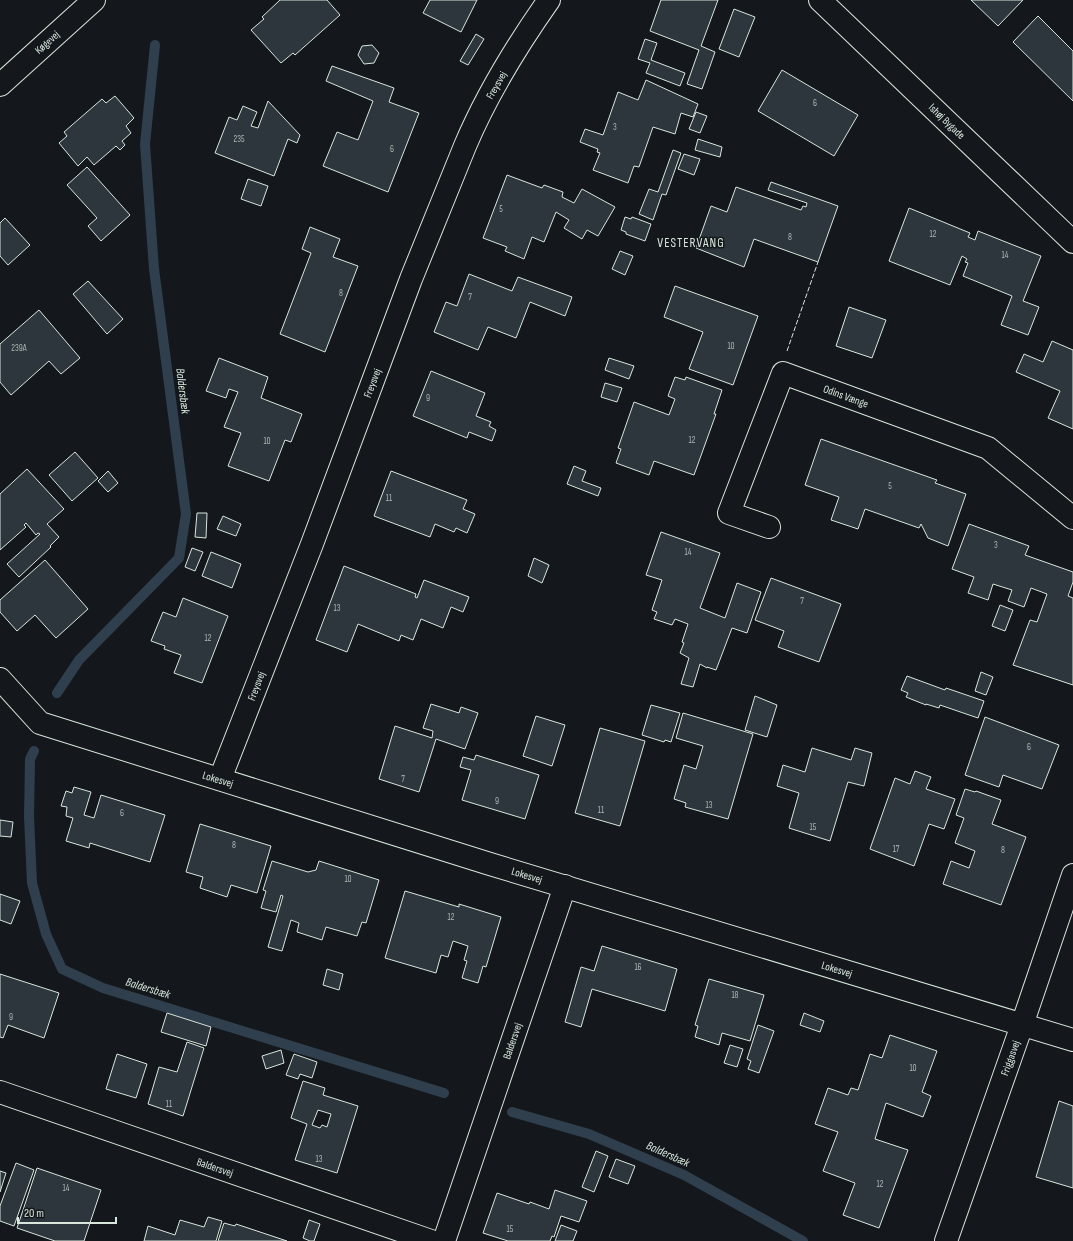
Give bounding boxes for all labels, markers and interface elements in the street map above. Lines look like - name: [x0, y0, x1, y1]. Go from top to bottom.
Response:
- street label: Køgevej: [32, 28, 62, 57]
- street label: Freysvej: [483, 69, 510, 102]
- house number: 6: [813, 98, 817, 109]
- street label: Ishøj Bygade: [926, 101, 968, 142]
- house number: 3: [613, 122, 617, 133]
- house number: 235: [233, 134, 245, 145]
- house number: 6: [390, 144, 394, 155]
- house number: 5: [499, 204, 503, 215]
- house number: 12: [930, 229, 937, 240]
- house number: 8: [788, 232, 792, 243]
- district label: VESTERVANG: [657, 235, 725, 251]
- house number: 14: [1002, 250, 1009, 261]
- house number: 8: [339, 288, 343, 299]
- house number: 7: [468, 292, 472, 303]
- house number: 10: [727, 341, 735, 352]
- house number: 239A: [11, 343, 27, 354]
- water label: Baldersbæk: [172, 367, 193, 415]
- street label: Freysvej: [361, 367, 384, 400]
- street label: Odins Vænge: [821, 382, 870, 411]
- house number: 9: [426, 393, 430, 404]
- house number: 12: [689, 435, 696, 446]
- house number: 10: [263, 436, 271, 447]
- house number: 5: [888, 481, 892, 492]
- house number: 11: [386, 493, 393, 504]
- house number: 3: [994, 540, 998, 551]
- house number: 14: [685, 547, 692, 558]
- house number: 7: [800, 596, 804, 607]
- house number: 13: [334, 603, 341, 614]
- house number: 12: [205, 633, 212, 644]
- street label: Freysvej: [245, 670, 268, 703]
- house number: 6: [1027, 742, 1031, 753]
- street label: Lokesvej: [201, 769, 235, 790]
- house number: 7: [401, 774, 405, 785]
- house number: 9: [495, 796, 499, 807]
- house number: 13: [706, 800, 713, 811]
- house number: 11: [598, 805, 605, 816]
- house number: 6: [120, 808, 124, 819]
- house number: 15: [810, 822, 817, 833]
- house number: 8: [232, 840, 236, 851]
- house number: 17: [893, 844, 900, 855]
- house number: 8: [1001, 845, 1005, 856]
- street label: Lokesvej: [510, 865, 544, 886]
- house number: 10: [344, 874, 352, 885]
- house number: 12: [448, 912, 455, 923]
- street label: Lokesvej: [820, 959, 854, 980]
- house number: 16: [634, 962, 642, 973]
- water label: Baldersbæk: [124, 975, 172, 1003]
- house number: 18: [731, 990, 739, 1001]
- house number: 9: [9, 1012, 13, 1023]
- street label: Baldersvej: [500, 1021, 525, 1061]
- street label: Friggasvej: [998, 1039, 1023, 1078]
- house number: 10: [909, 1063, 917, 1074]
- house number: 11: [166, 1099, 173, 1110]
- water label: Baldersbæk: [644, 1138, 692, 1171]
- house number: 13: [316, 1154, 323, 1165]
- street label: Baldersvej: [195, 1155, 235, 1180]
- house number: 12: [877, 1179, 884, 1190]
- house number: 14: [63, 1183, 70, 1194]
- scale bar: [18, 1199, 116, 1225]
- text: 20 m: [24, 1206, 44, 1221]
- house number: 15: [507, 1224, 514, 1235]

